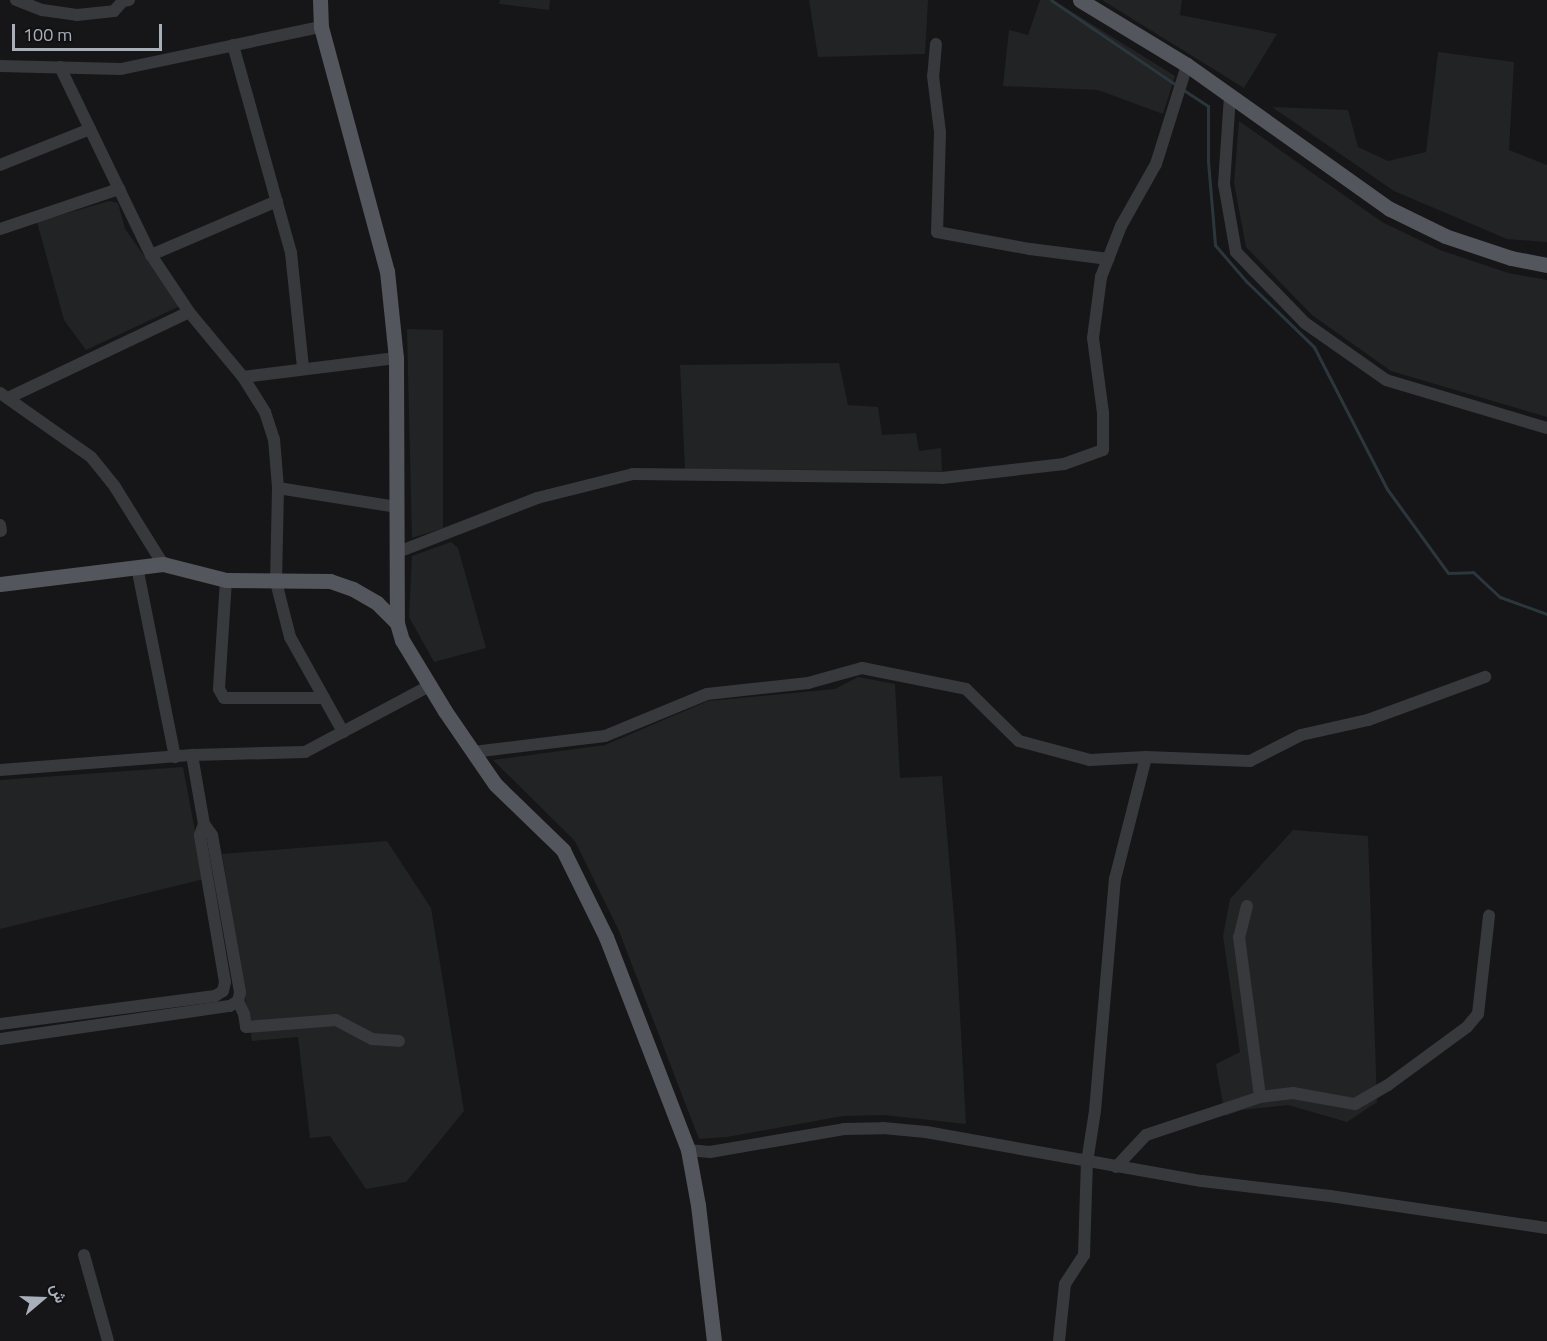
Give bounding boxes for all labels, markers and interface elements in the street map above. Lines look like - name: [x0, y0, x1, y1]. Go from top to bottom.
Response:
- scale bar: [15, 12, 165, 50]
- text: 100 m: [23, 21, 72, 48]
- north arrow: [12, 1269, 72, 1329]
- text: ش: [45, 1280, 73, 1306]

